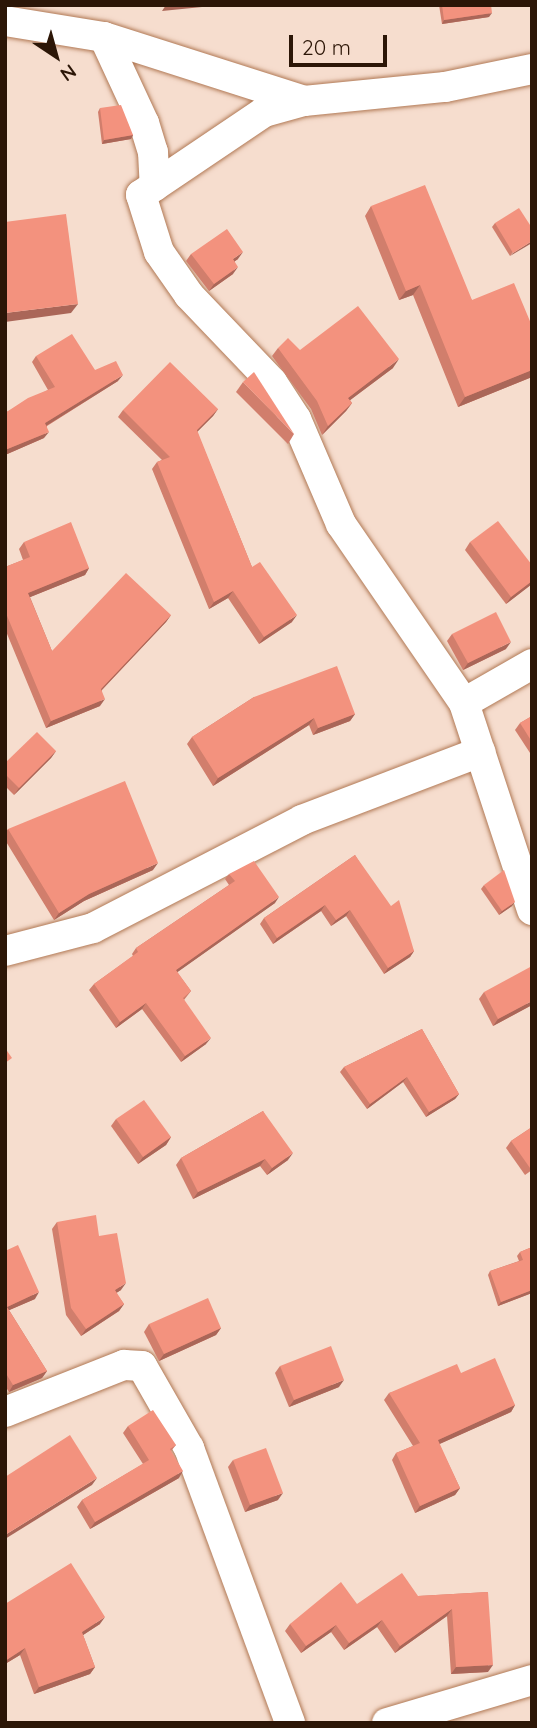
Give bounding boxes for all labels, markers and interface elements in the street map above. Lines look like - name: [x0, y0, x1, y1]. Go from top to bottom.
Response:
- north arrow: [21, 21, 91, 91]
- scale bar: [292, 21, 390, 65]
- text: 20 m: [302, 34, 351, 60]
- text: N: [56, 59, 81, 87]

